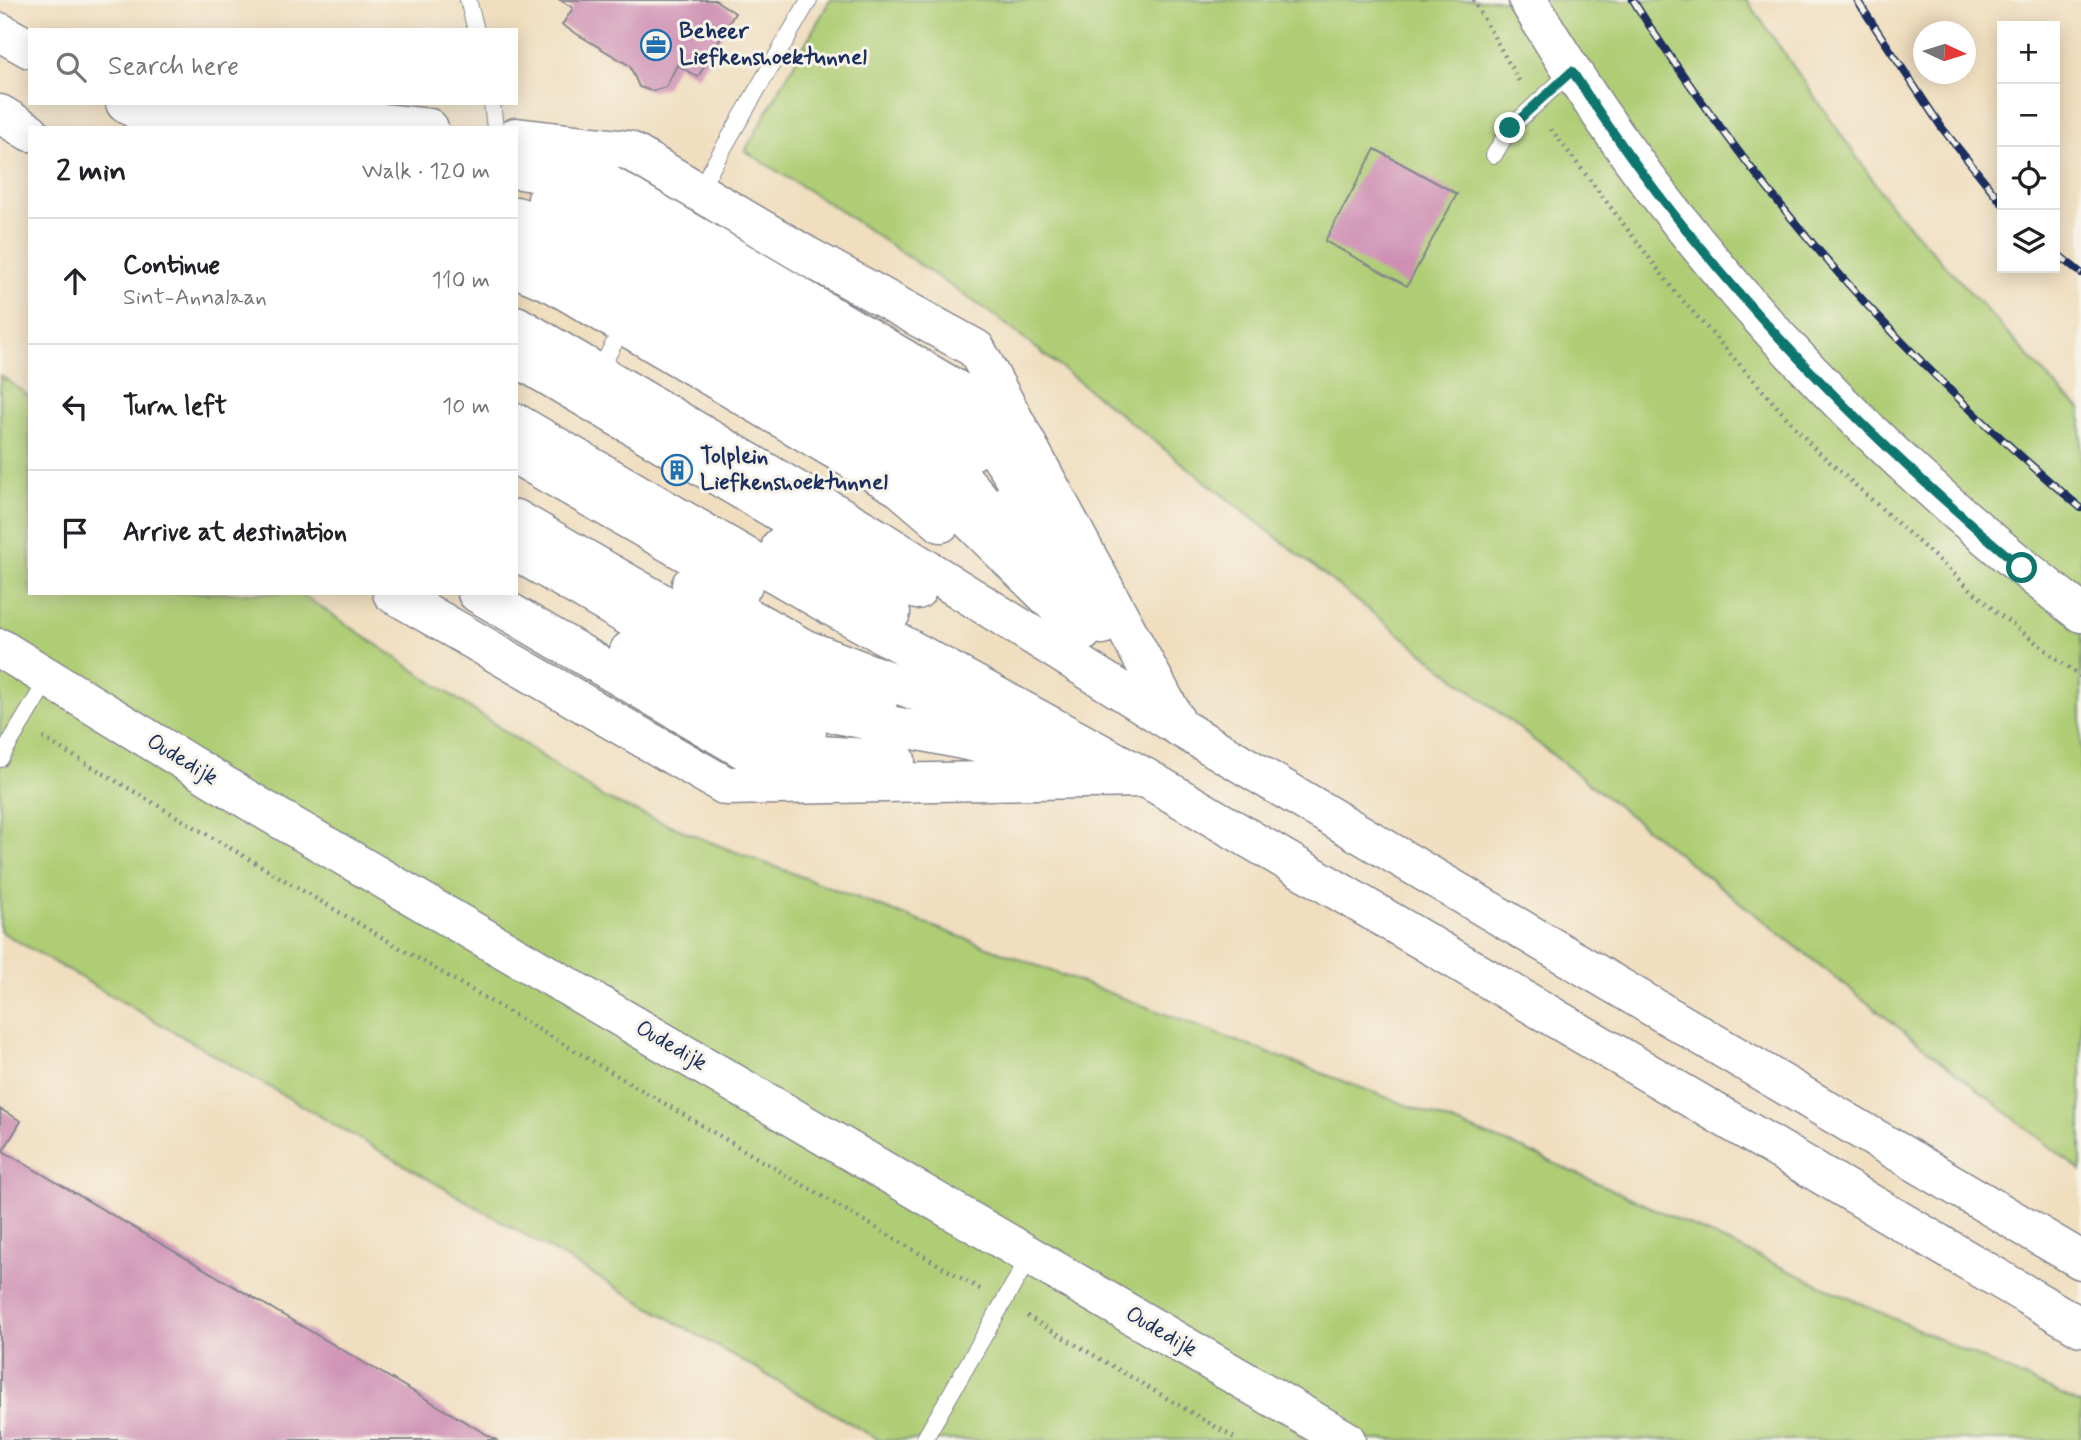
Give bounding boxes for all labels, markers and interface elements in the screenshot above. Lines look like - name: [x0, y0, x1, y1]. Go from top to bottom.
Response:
- place label: Beheer Liefkenshoektunnel: [679, 17, 867, 73]
- north arrow: [1913, 21, 1976, 84]
- map controls: [1997, 21, 2060, 273]
- button: +: [1997, 21, 2060, 84]
- search box: [28, 28, 518, 105]
- office icon: Beheer Liefkenshoektunnel: [639, 28, 673, 62]
- icon: search: [52, 48, 90, 86]
- text: Search here: [108, 50, 239, 84]
- button: −: [1997, 84, 2060, 147]
- route end: [1494, 112, 1525, 143]
- button: locate: [1997, 147, 2060, 210]
- text: 2 min: [56, 152, 126, 191]
- text: Walk · 120 m: [362, 157, 490, 187]
- button: layers: [1997, 210, 2060, 273]
- text: Continue: [123, 249, 220, 283]
- icon: ahead: [56, 262, 94, 300]
- text: 110 m: [431, 266, 490, 296]
- text: Sint-Annalaan: [123, 283, 267, 313]
- icon: left: [56, 388, 94, 426]
- text: Turn left: [123, 390, 227, 424]
- text: 10 m: [442, 392, 490, 422]
- place label: Tolplein Liefkenshoektunnel: [700, 442, 888, 498]
- building icon: Tolplein Liefkenshoektunnel: [660, 453, 694, 487]
- icon: arrive: [56, 514, 94, 552]
- text: Arrive at destination: [123, 516, 347, 550]
- route start: [2006, 552, 2037, 583]
- street label: Oudedijk: [141, 727, 223, 793]
- street label: Oudedijk: [630, 1013, 712, 1079]
- street label: Oudedijk: [1120, 1299, 1202, 1365]

